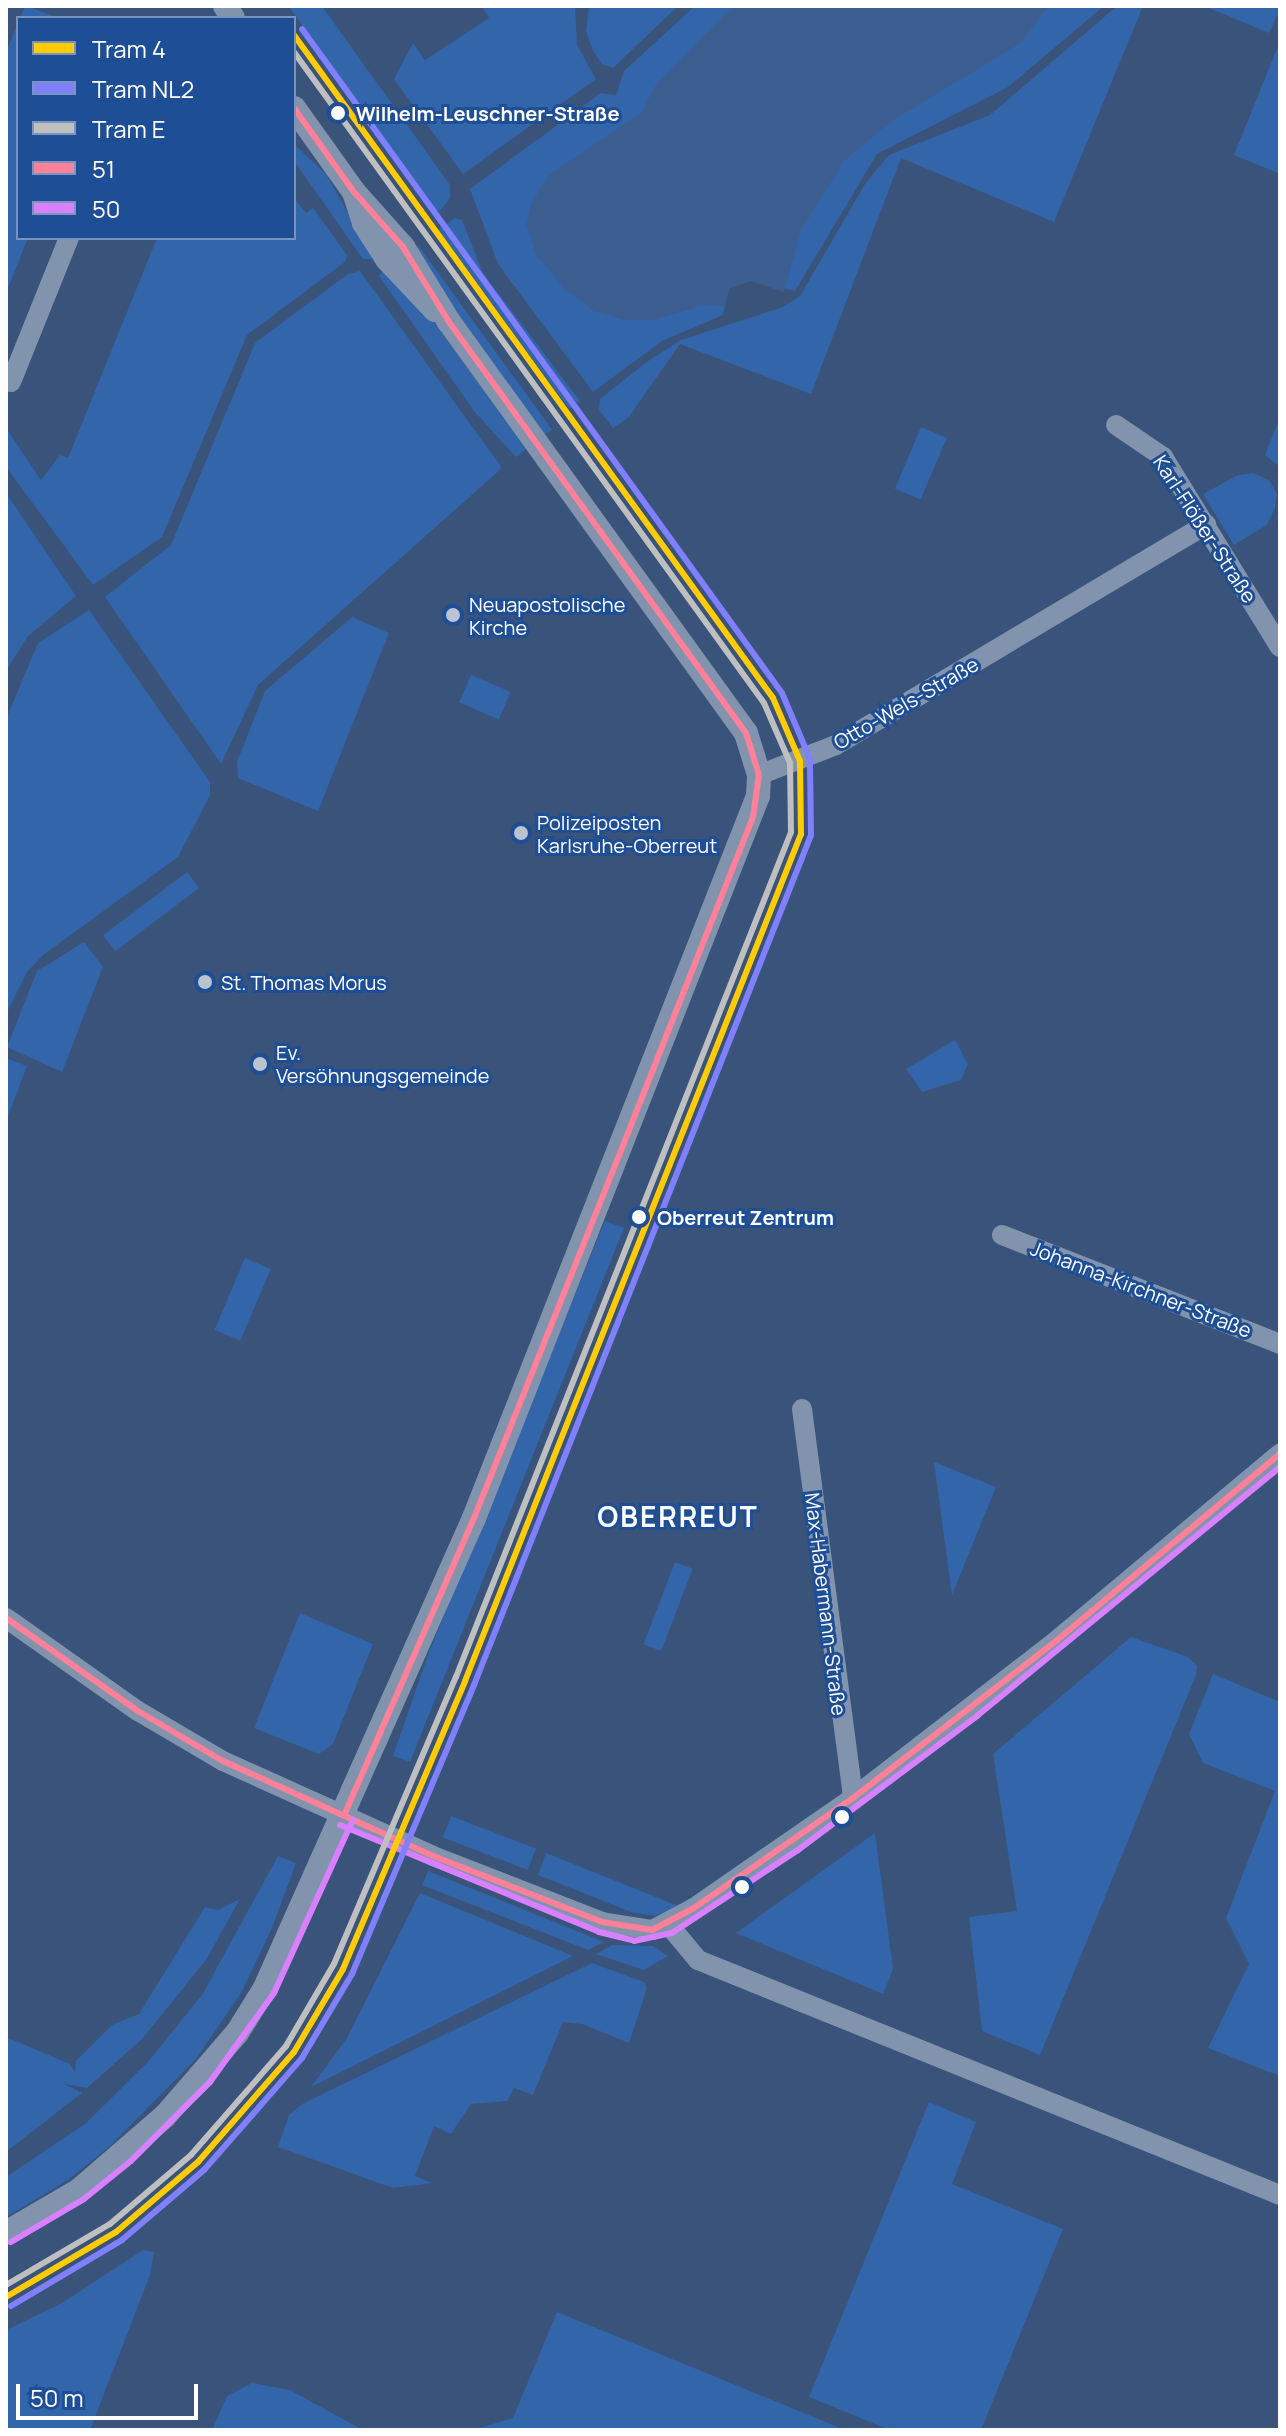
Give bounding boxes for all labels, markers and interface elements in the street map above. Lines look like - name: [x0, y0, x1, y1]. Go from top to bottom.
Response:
- legend: [16, 16, 296, 240]
- text: Tram 4: [92, 32, 166, 65]
- text: Tram NL2: [92, 72, 194, 105]
- place label: Wilhelm-Leuschner-Straße: [356, 101, 619, 125]
- marker: Wilhelm-Leuschner-Straße: [327, 102, 349, 124]
- text: Tram E: [92, 112, 165, 145]
- text: 51: [92, 152, 115, 185]
- text: 50: [92, 192, 121, 225]
- street label: Karl-Flößer-Straße: [1148, 451, 1262, 607]
- place label: Neuapostolische Kirche: [469, 592, 625, 639]
- marker: Neuapostolische Kirche: [444, 606, 462, 624]
- street label: Otto-Wels-Straße: [829, 652, 983, 754]
- place label: Polizeiposten Karlsruhe-Oberreut: [537, 810, 717, 857]
- marker: Polizeiposten Karlsruhe-Oberreut: [512, 824, 530, 842]
- place label: St. Thomas Morus: [221, 970, 387, 994]
- marker: St. Thomas Morus: [196, 973, 214, 991]
- place label: Ev. Versöhnungsgemeinde: [276, 1040, 489, 1087]
- marker: Ev. Versöhnungsgemeinde: [251, 1055, 269, 1073]
- place label: Oberreut Zentrum: [657, 1205, 834, 1229]
- marker: Oberreut Zentrum: [628, 1206, 650, 1228]
- street label: Johanna-Kirchner-Straße: [1027, 1236, 1255, 1342]
- street label: Max-Habermann-Straße: [800, 1491, 852, 1717]
- district label: OBERREUT: [597, 1499, 759, 1533]
- unlabelled marker: [834, 1809, 850, 1825]
- unlabelled marker: [734, 1879, 750, 1895]
- scale bar: [20, 2368, 202, 2418]
- text: 50 m: [30, 2381, 84, 2414]

